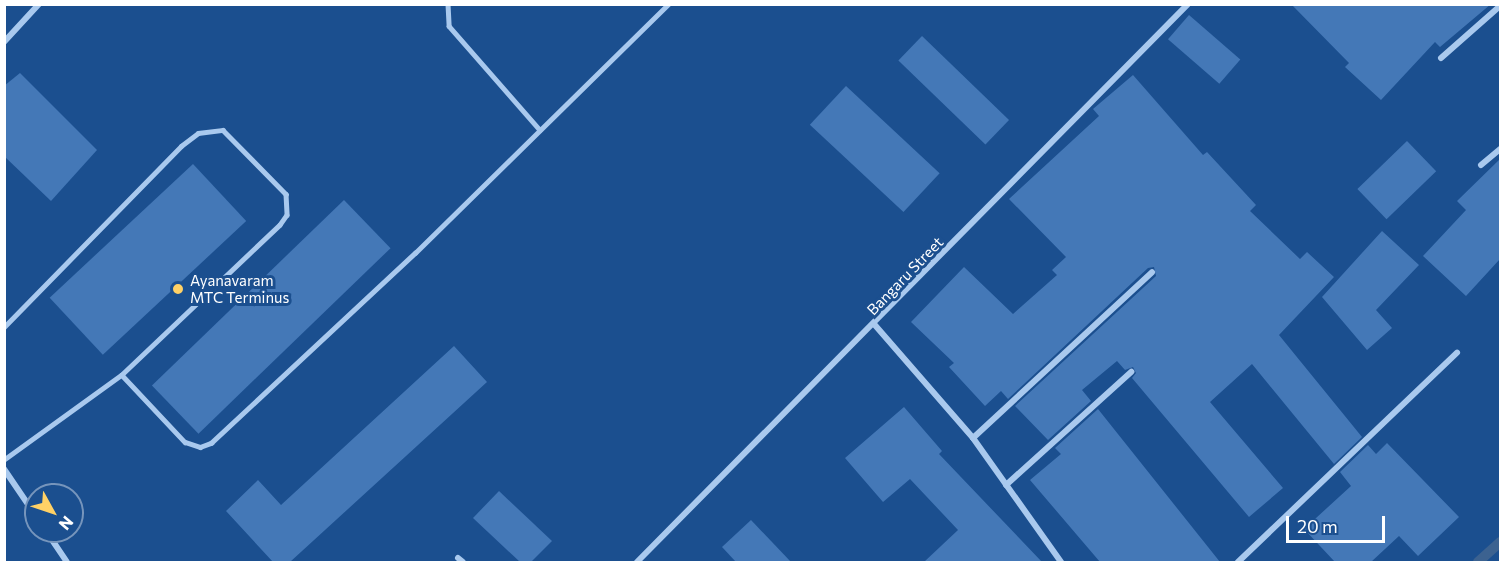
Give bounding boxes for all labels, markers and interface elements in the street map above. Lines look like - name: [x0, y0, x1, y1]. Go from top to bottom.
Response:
- street label: Bangaru Street: [863, 233, 947, 319]
- place label: Ayanavaram MTC Terminus: [190, 271, 289, 306]
- marker: Ayanavaram MTC Terminus: [171, 282, 185, 296]
- north arrow: [24, 483, 84, 543]
- scale bar: [1289, 504, 1388, 542]
- text: N: [56, 513, 78, 534]
- text: 20 m: [1297, 515, 1338, 537]

